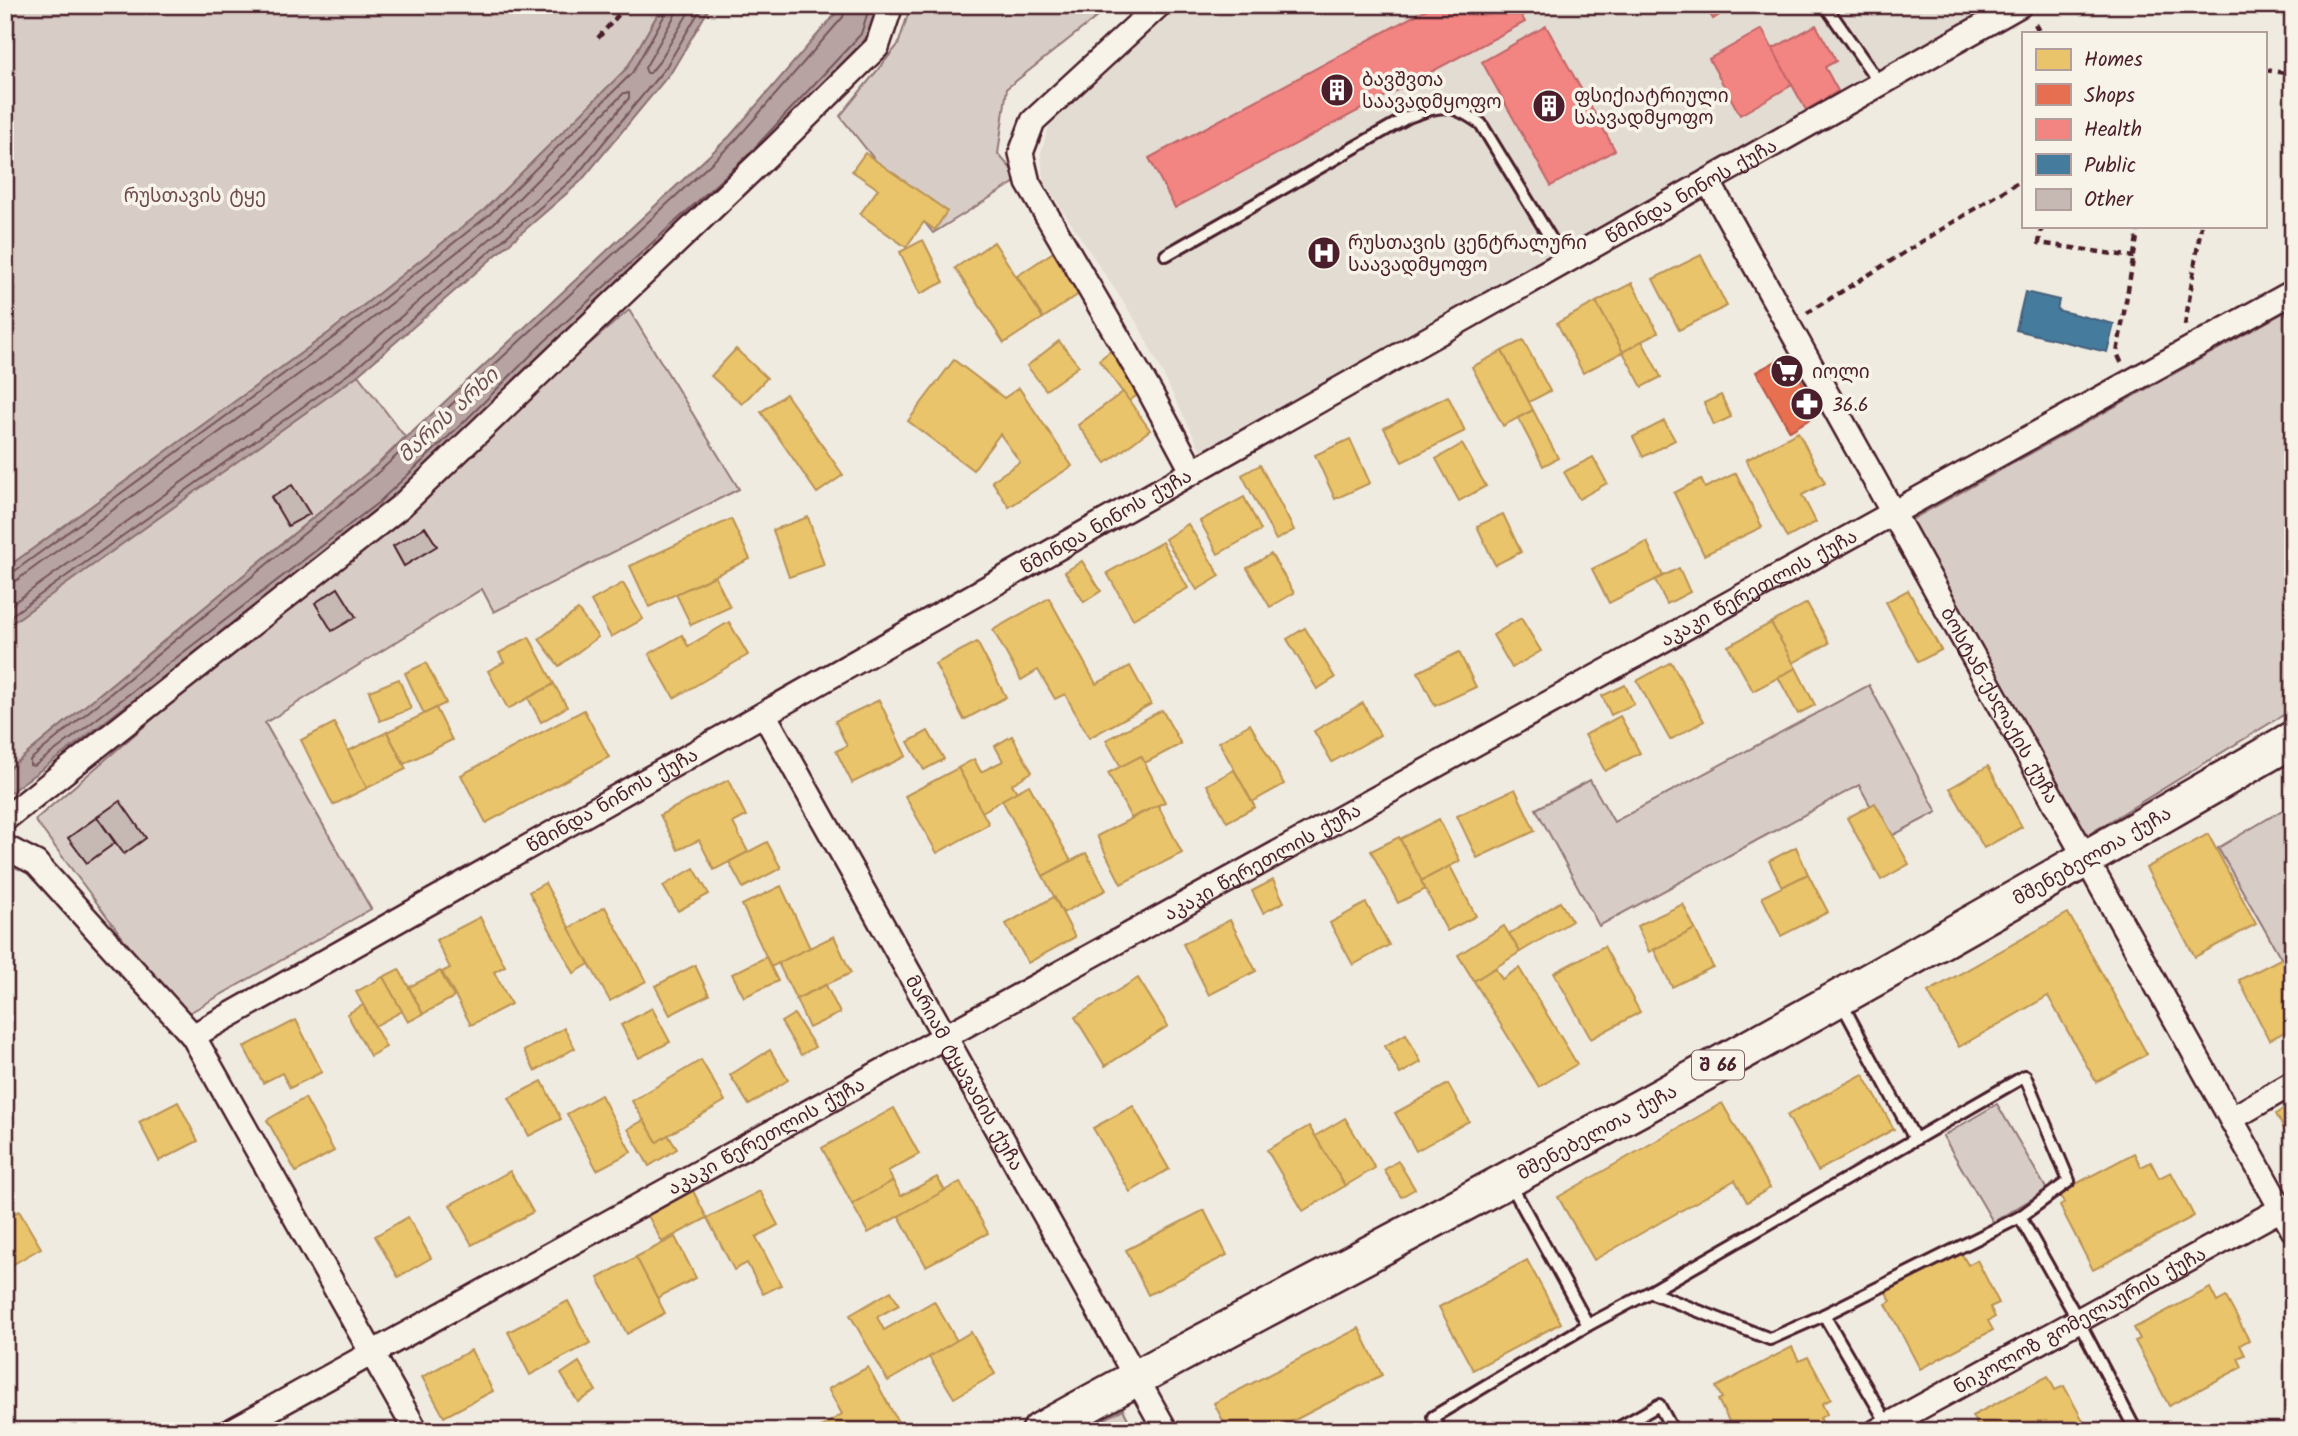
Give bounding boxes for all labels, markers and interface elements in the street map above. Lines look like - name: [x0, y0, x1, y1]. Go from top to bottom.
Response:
- legend: [2022, 32, 2266, 228]
- text: Homes: [2084, 44, 2143, 77]
- place label: ბავშვთა საავადმყოფო: [1362, 66, 1502, 118]
- building icon: ბავშვთა საავადმყოფო: [1318, 71, 1356, 109]
- text: Shops: [2084, 80, 2135, 113]
- place label: ფსიქიატრიული საავადმყოფო: [1574, 82, 1729, 134]
- building icon: ფსიქიატრიული საავადმყოფო: [1530, 87, 1568, 125]
- text: Health: [2084, 114, 2142, 147]
- street label: წმინდა ნინოს ქუჩა: [1601, 132, 1783, 253]
- text: Public: [2084, 150, 2136, 183]
- park label: რუსთავის ტყე: [124, 182, 266, 212]
- text: Other: [2084, 184, 2134, 217]
- place label: რუსთავის ცენტრალური საავადმყოფო: [1348, 229, 1587, 281]
- hospital icon: რუსთავის ცენტრალური საავადმყოფო: [1305, 234, 1343, 272]
- supermarket icon: იოლი: [1768, 352, 1806, 390]
- place label: იოლი: [1812, 358, 1870, 388]
- water label: მარის არხი: [391, 360, 508, 472]
- pharmacy icon: 36.6: [1788, 385, 1826, 423]
- place label: 36.6: [1832, 391, 1868, 421]
- street label: წმინდა ნინოს ქუჩა: [1015, 462, 1198, 583]
- street label: აკაკი წერეთლის ქუჩა: [1655, 522, 1864, 656]
- street label: ბოსტან-ქალაქის ქუჩა: [1931, 602, 2066, 810]
- street label: წმინდა ნინოს ქუჩა: [521, 741, 704, 862]
- street label: აკაკი წერეთლის ქუჩა: [1159, 797, 1367, 930]
- street label: მშენებელთა ქუჩა: [2008, 800, 2178, 914]
- street label: მარიამ ტყავაძის ქუჩა: [896, 970, 1030, 1177]
- road number: შ 66: [1692, 1050, 1744, 1080]
- street label: აკაკი წერეთლის ქუჩა: [663, 1071, 871, 1204]
- street label: მშენებელთა ქუჩა: [1512, 1077, 1683, 1189]
- street label: ნიკოლოზ გომელაურის ქუჩა: [1949, 1240, 2212, 1403]

